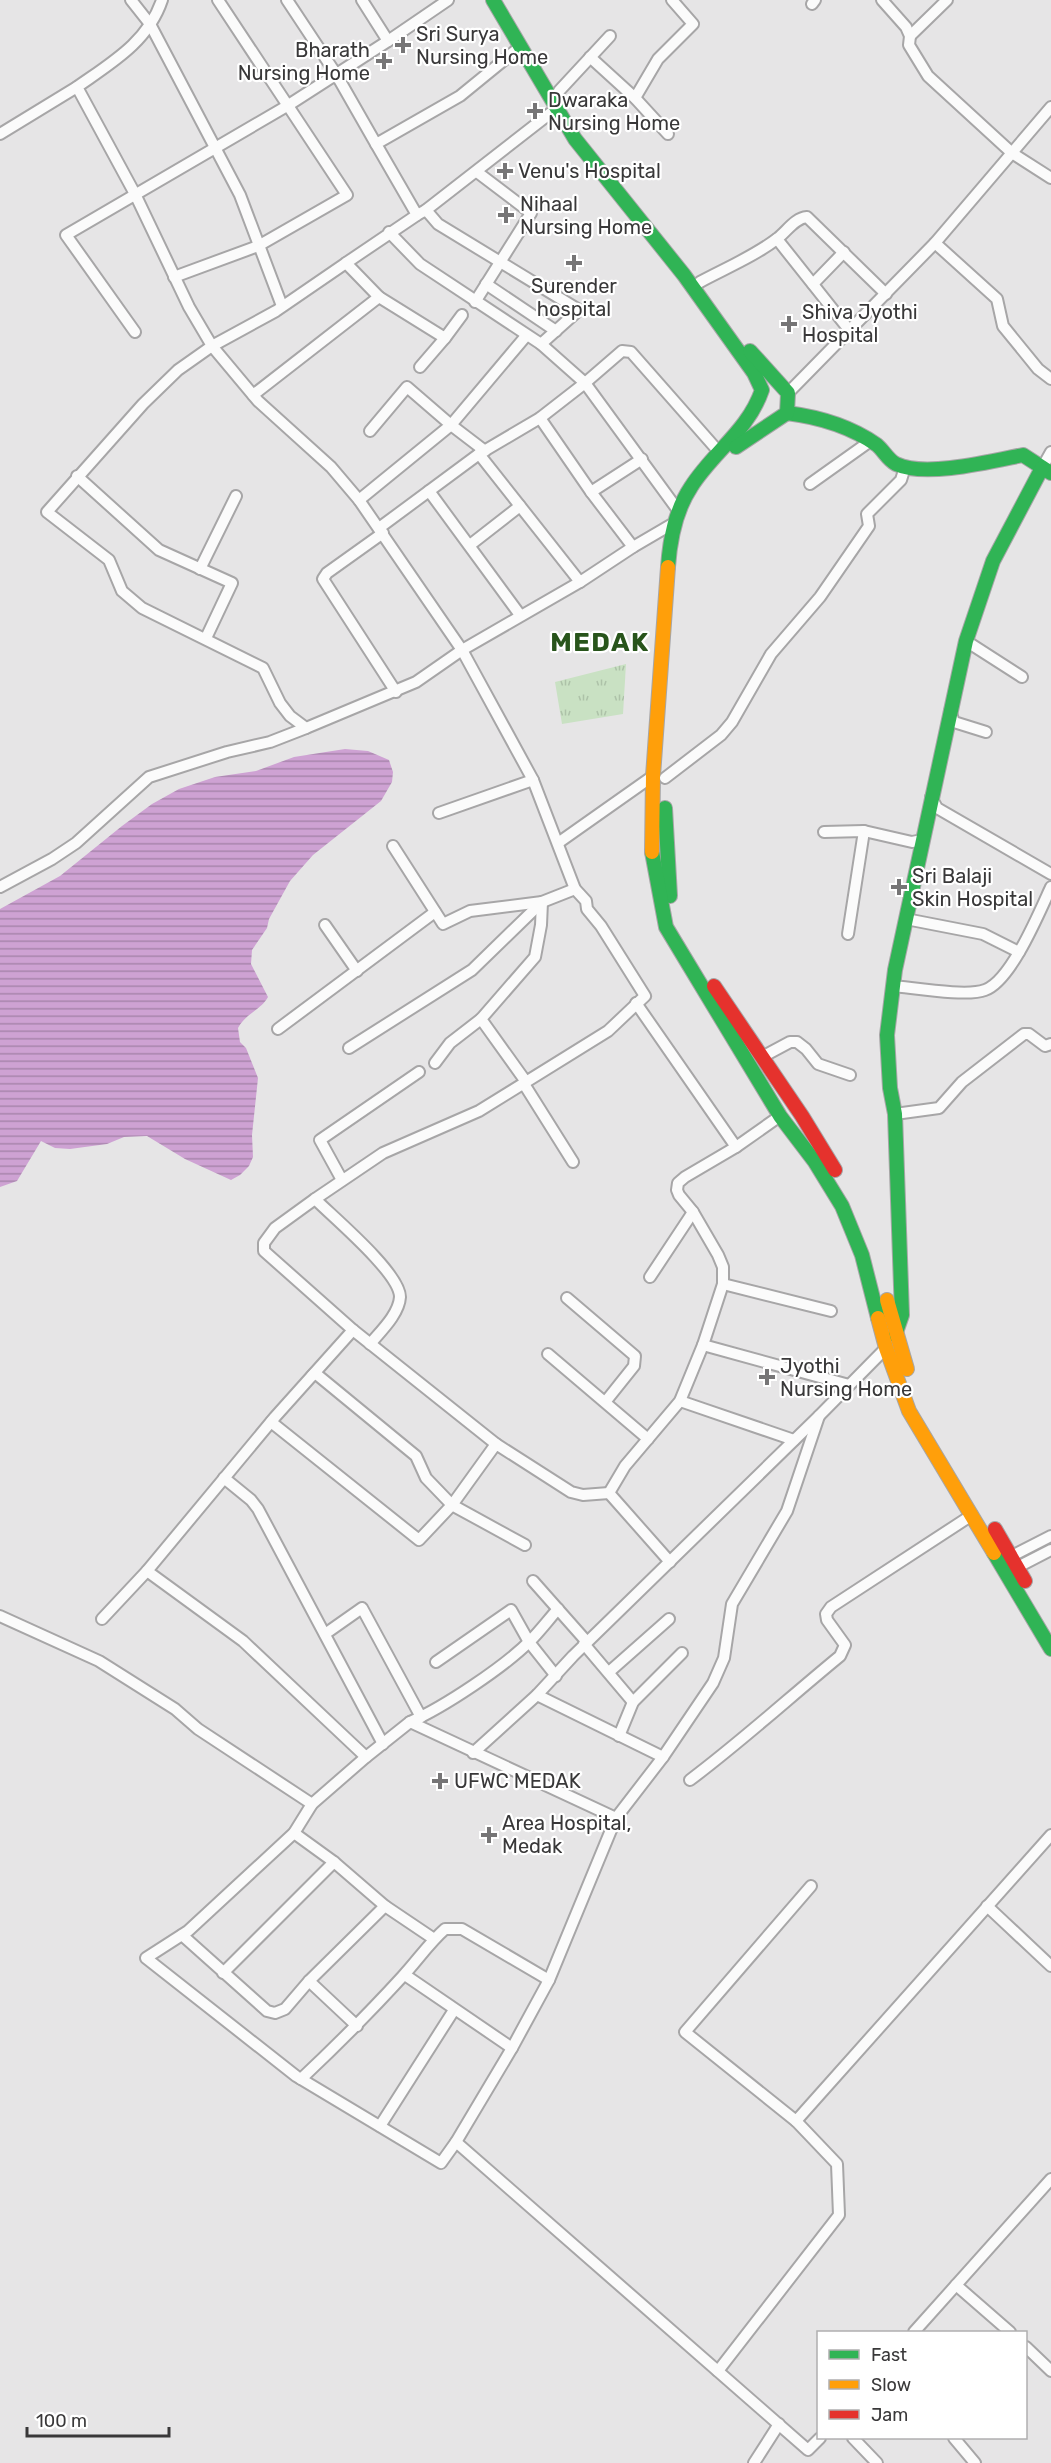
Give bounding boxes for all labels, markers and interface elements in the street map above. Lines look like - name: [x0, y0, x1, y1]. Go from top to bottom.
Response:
- place label: Sri Surya Nursing Home: [416, 22, 548, 69]
- marker: Sri Surya Nursing Home: [394, 36, 412, 54]
- place label: Bharath Nursing Home: [238, 38, 370, 85]
- marker: Bharath Nursing Home: [375, 52, 393, 70]
- place label: Dwaraka Nursing Home: [548, 88, 680, 135]
- marker: Dwaraka Nursing Home: [526, 102, 544, 120]
- place label: Venu's Hospital: [518, 159, 661, 183]
- marker: Venu's Hospital: [496, 162, 514, 180]
- place label: Nihaal Nursing Home: [520, 192, 652, 239]
- marker: Nihaal Nursing Home: [497, 206, 515, 224]
- marker: Surender hospital: [565, 254, 583, 272]
- place label: Surender hospital: [531, 274, 617, 321]
- place label: Shiva Jyothi Hospital: [802, 300, 918, 347]
- marker: Shiva Jyothi Hospital: [780, 315, 798, 333]
- district label: MEDAK: [550, 627, 650, 658]
- place label: Sri Balaji Skin Hospital: [912, 864, 1033, 911]
- marker: Sri Balaji Skin Hospital: [890, 878, 908, 896]
- place label: Jyothi Nursing Home: [780, 1354, 912, 1401]
- marker: Jyothi Nursing Home: [758, 1368, 776, 1386]
- place label: UFWC MEDAK: [454, 1769, 581, 1793]
- marker: UFWC MEDAK: [431, 1772, 449, 1790]
- place label: Area Hospital, Medak: [502, 1811, 631, 1858]
- marker: Area Hospital, Medak: [480, 1826, 498, 1844]
- legend: [817, 2331, 1027, 2439]
- text: Fast: [871, 2344, 907, 2366]
- text: Slow: [871, 2374, 911, 2396]
- scale bar: [27, 2400, 170, 2438]
- text: Jam: [871, 2404, 908, 2426]
- text: 100 m: [36, 2410, 87, 2432]

